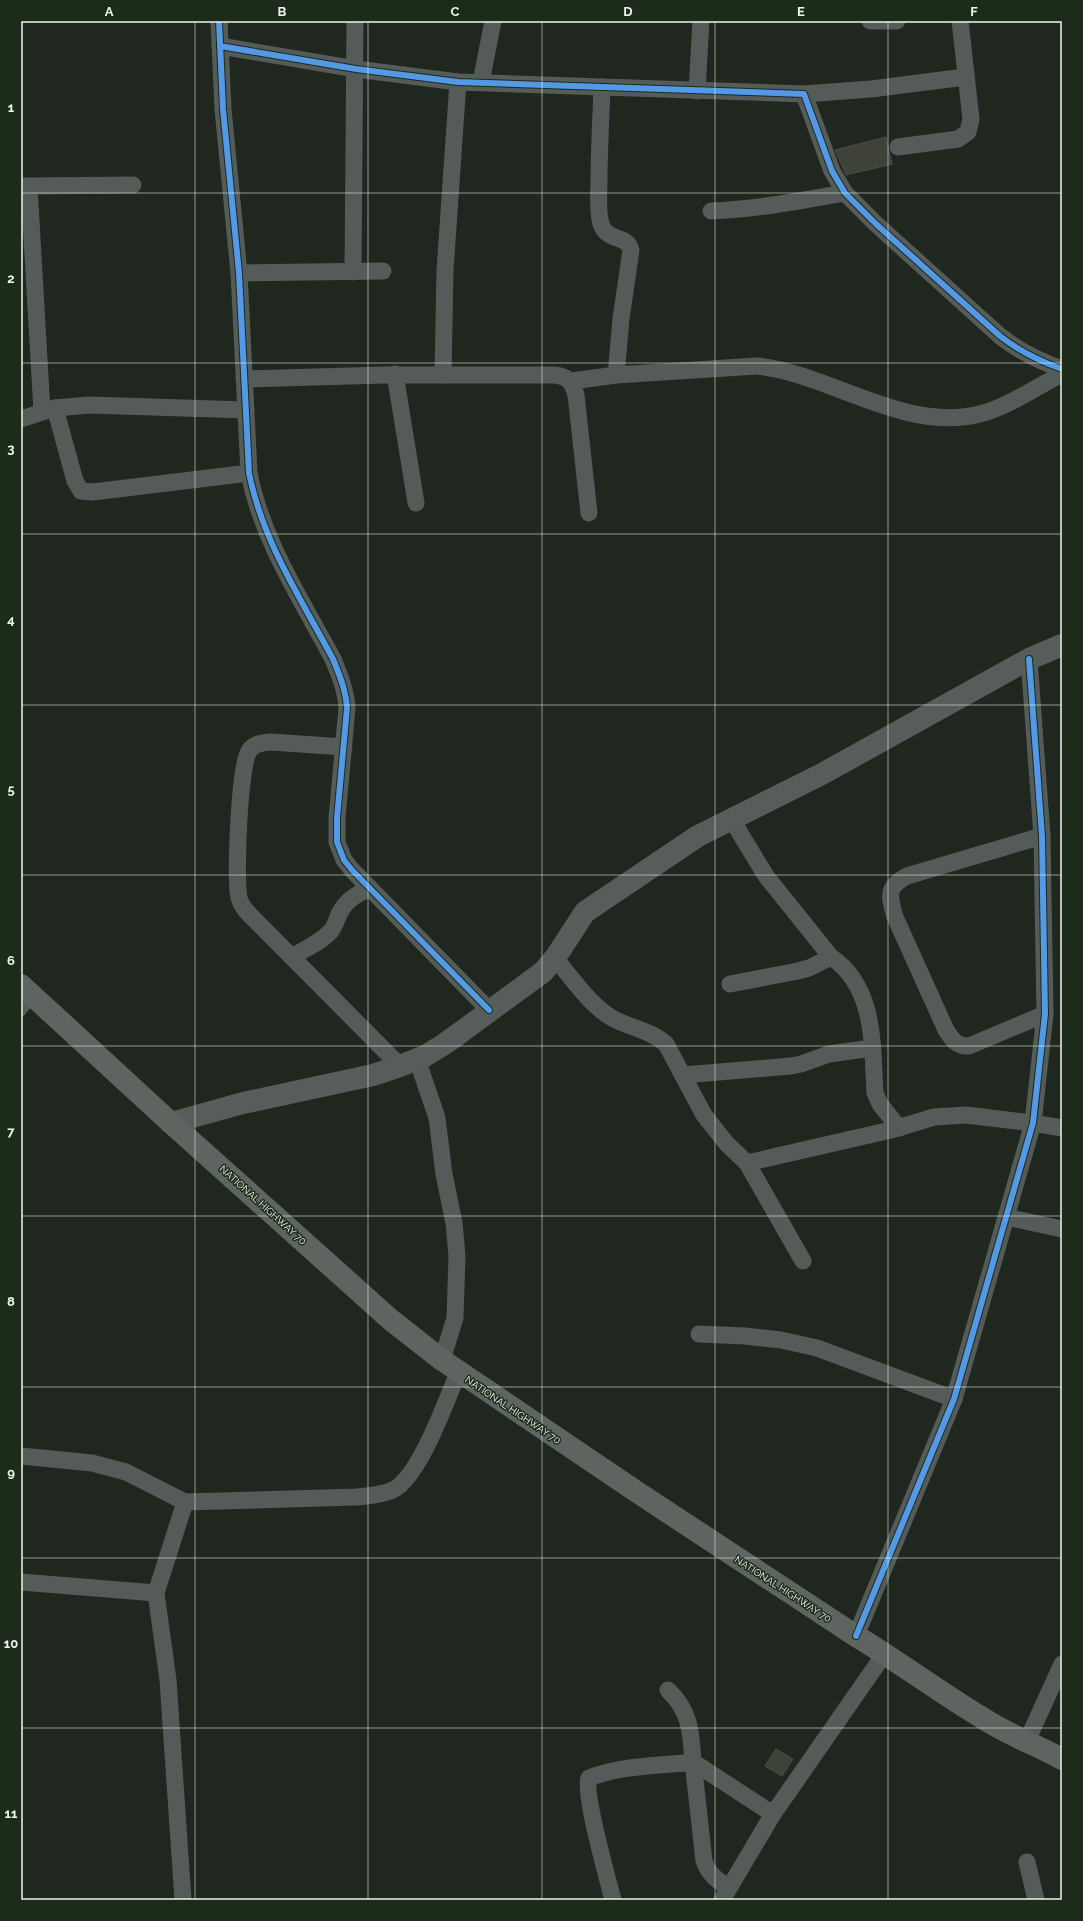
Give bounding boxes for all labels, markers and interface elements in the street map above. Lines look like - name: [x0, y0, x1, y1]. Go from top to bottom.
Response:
- text: A: [105, 4, 114, 19]
- text: B: [278, 4, 287, 19]
- text: C: [451, 4, 460, 19]
- text: D: [623, 4, 633, 19]
- text: E: [797, 4, 805, 19]
- text: F: [970, 4, 978, 19]
- text: 1: [8, 100, 15, 115]
- text: 2: [7, 271, 15, 286]
- text: 3: [7, 441, 15, 456]
- text: 4: [7, 612, 15, 627]
- text: 5: [7, 782, 15, 797]
- text: 6: [7, 953, 15, 968]
- text: 7: [7, 1124, 15, 1139]
- street label: NATIONAL HIGHWAY 70: [217, 1163, 309, 1247]
- text: 8: [7, 1294, 15, 1309]
- street label: NATIONAL HIGHWAY 70: [463, 1374, 563, 1446]
- text: 9: [7, 1465, 15, 1480]
- street label: NATIONAL HIGHWAY 70: [733, 1554, 833, 1624]
- text: 10: [4, 1636, 18, 1651]
- text: 11: [5, 1806, 18, 1821]

